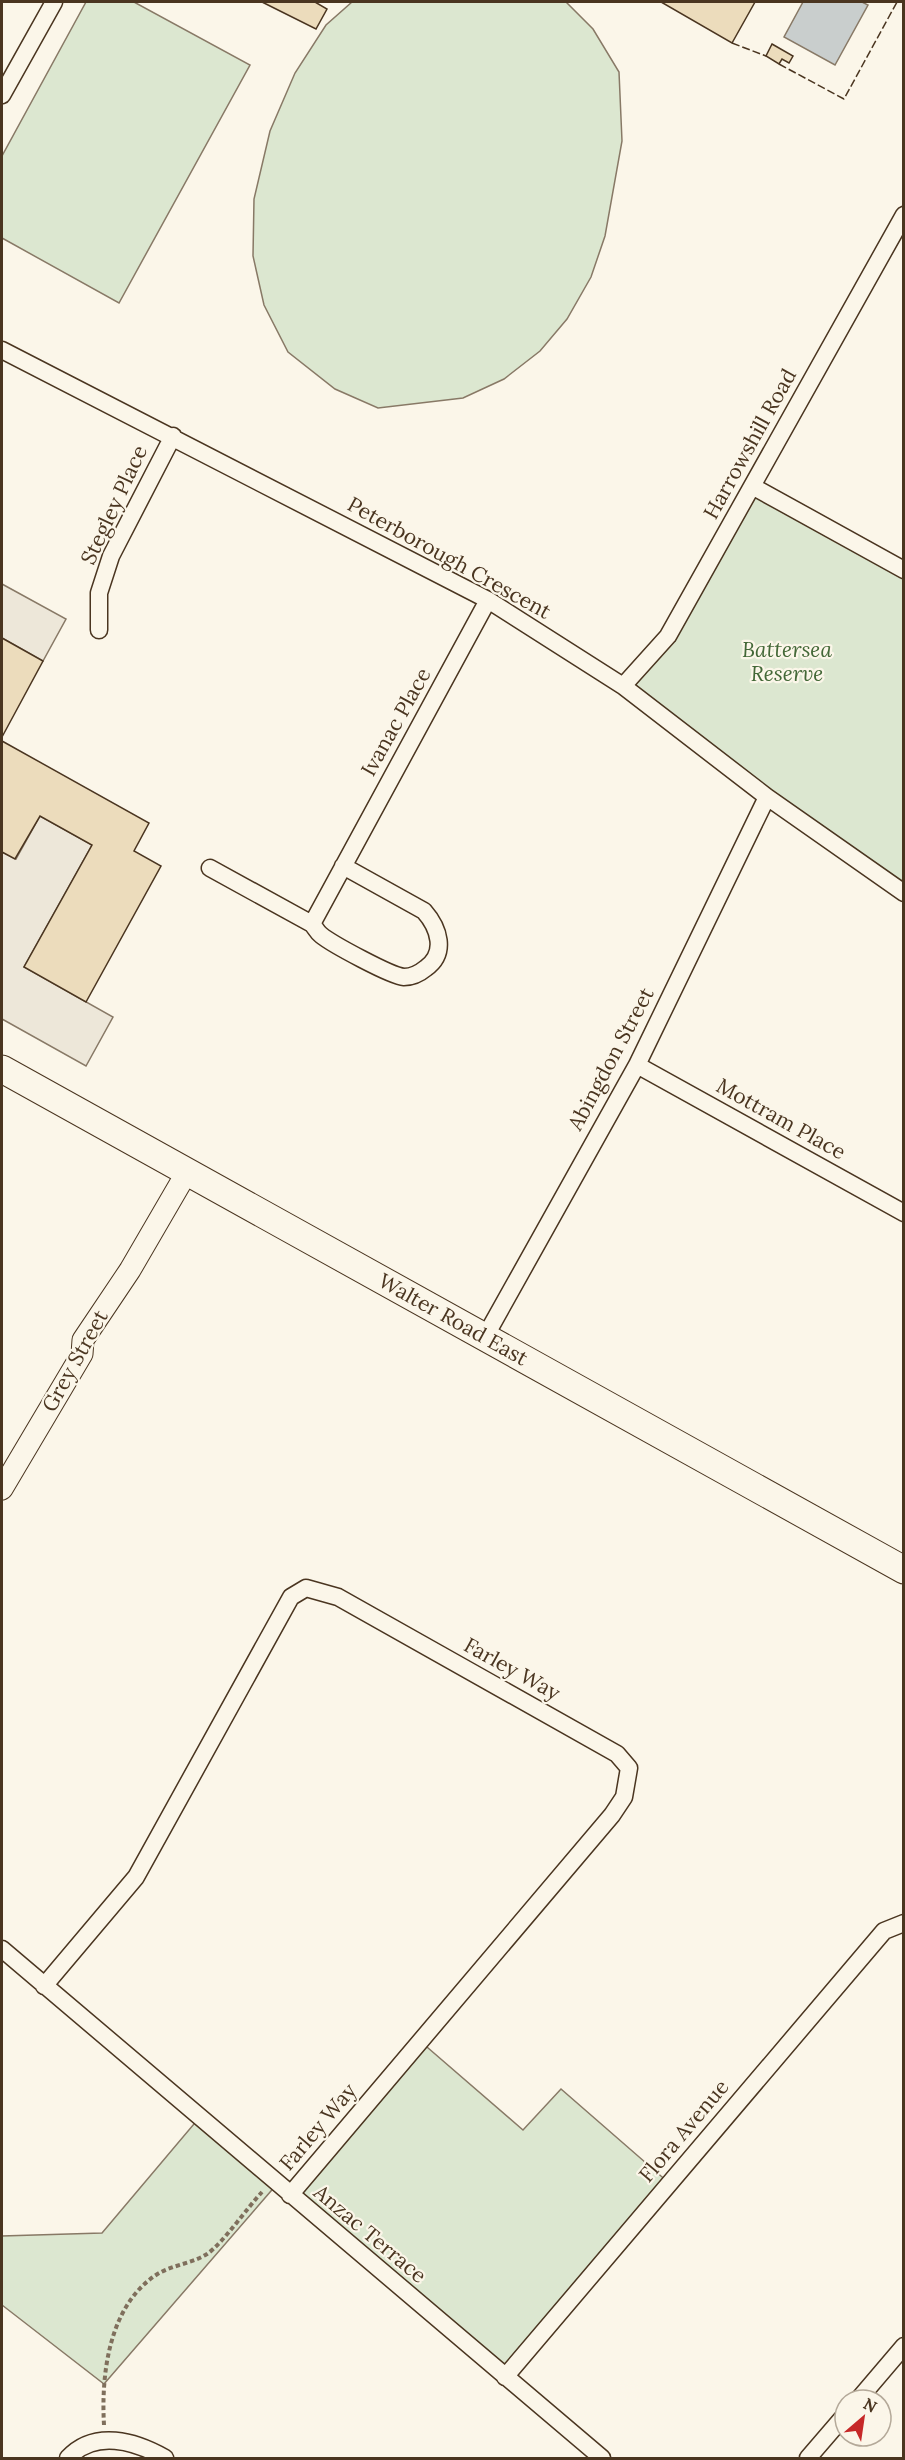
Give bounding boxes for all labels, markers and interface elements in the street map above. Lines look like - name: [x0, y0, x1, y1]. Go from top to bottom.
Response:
- street label: Harrowshill Road: [697, 364, 802, 524]
- street label: Stegley Place: [74, 441, 153, 569]
- street label: Peterborough Crescent: [343, 490, 557, 625]
- park label: Battersea Reserve: [742, 636, 832, 687]
- street label: Ivanac Place: [355, 663, 436, 781]
- street label: Abingdon Street: [561, 982, 660, 1136]
- street label: Mottram Place: [712, 1072, 851, 1165]
- street label: Walter Road East: [374, 1267, 534, 1372]
- street label: Grey Street: [36, 1304, 114, 1416]
- street label: Farley Way: [459, 1631, 565, 1706]
- street label: Flora Avenue: [633, 2074, 734, 2188]
- street label: Farley Way: [273, 2077, 362, 2176]
- street label: Anzac Terrace: [308, 2178, 432, 2289]
- north arrow: [833, 2388, 893, 2448]
- text: N: [860, 2393, 881, 2417]

